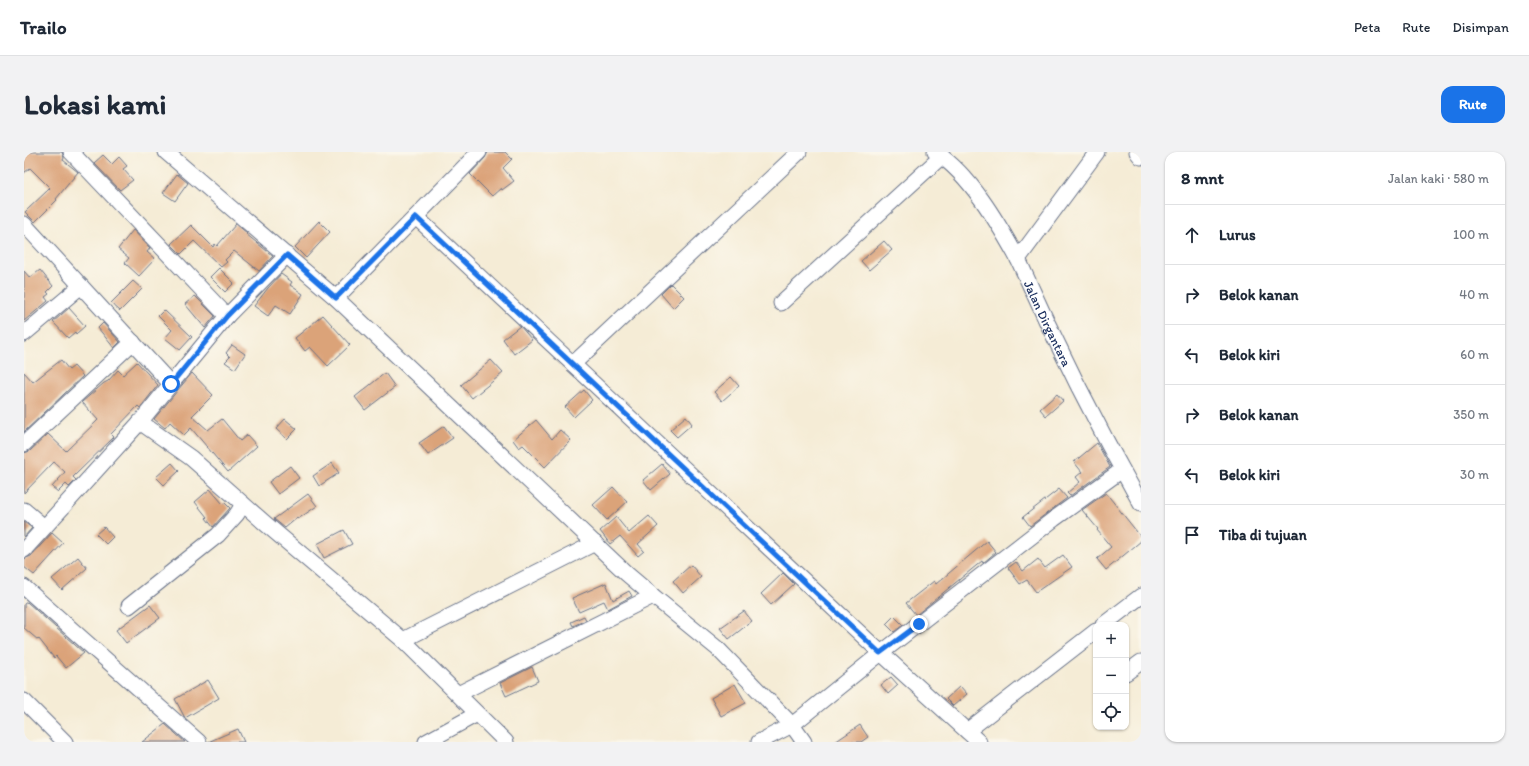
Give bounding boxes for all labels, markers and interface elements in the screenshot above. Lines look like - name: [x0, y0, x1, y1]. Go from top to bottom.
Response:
- text: Trailo: [20, 16, 67, 39]
- text: Peta: [1354, 19, 1380, 36]
- text: Rute: [1402, 19, 1430, 36]
- text: Disimpan: [1452, 19, 1509, 36]
- button: Rute: [1441, 86, 1505, 123]
- text: Lokasi kami: [24, 87, 166, 121]
- text: 8 mnt: [1181, 168, 1224, 188]
- text: Jalan kaki · 580 m: [1388, 171, 1489, 186]
- icon: ahead: [1181, 224, 1203, 246]
- text: Lurus: [1219, 226, 1256, 244]
- text: 100 m: [1453, 227, 1489, 242]
- street label: Jalan Dirgantara: [1021, 278, 1074, 369]
- icon: right: [1181, 284, 1203, 306]
- text: Belok kanan: [1219, 286, 1299, 304]
- text: 40 m: [1459, 287, 1489, 302]
- icon: left: [1181, 344, 1203, 366]
- text: Belok kiri: [1219, 346, 1280, 364]
- text: 60 m: [1460, 347, 1489, 362]
- route start: [162, 375, 180, 393]
- icon: right: [1181, 404, 1203, 426]
- text: Belok kanan: [1219, 406, 1299, 424]
- text: 350 m: [1453, 407, 1489, 422]
- icon: left: [1181, 464, 1203, 486]
- text: Belok kiri: [1219, 466, 1280, 484]
- text: 30 m: [1460, 467, 1489, 482]
- icon: arrive: [1181, 524, 1203, 546]
- text: Tiba di tujuan: [1219, 526, 1307, 544]
- route end: [910, 615, 928, 633]
- map controls: [1093, 622, 1129, 730]
- button: +: [1093, 622, 1129, 658]
- button: −: [1093, 658, 1129, 694]
- button: locate: [1093, 694, 1129, 730]

